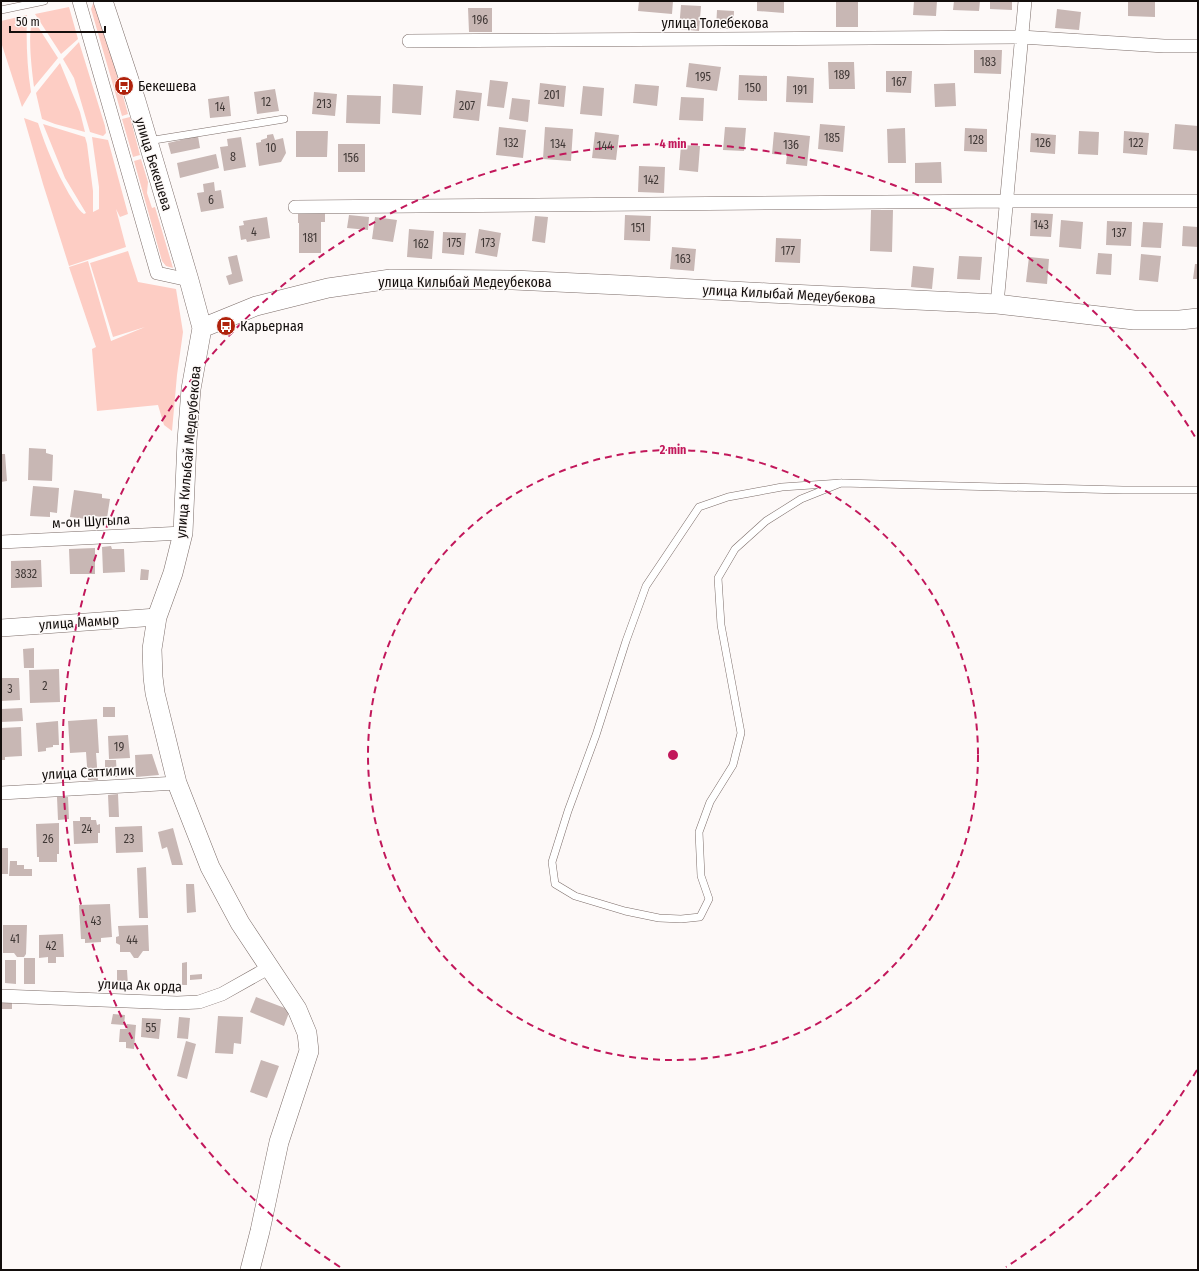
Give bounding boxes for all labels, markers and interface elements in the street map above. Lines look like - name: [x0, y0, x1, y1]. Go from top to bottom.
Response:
- scale bar: [10, 8, 105, 34]
- house number: 196: [472, 13, 488, 27]
- text: 50 m: [16, 15, 40, 29]
- street label: улица Толебекова: [661, 15, 769, 32]
- house number: 183: [980, 55, 996, 69]
- house number: 189: [834, 68, 850, 82]
- house number: 195: [695, 70, 711, 84]
- bus stop icon: Бекешева: [113, 75, 135, 97]
- house number: 167: [891, 75, 907, 89]
- place label: Бекешева: [138, 78, 196, 95]
- house number: 150: [745, 81, 761, 95]
- house number: 191: [793, 83, 808, 97]
- house number: 201: [544, 88, 560, 102]
- house number: 12: [261, 95, 271, 109]
- house number: 213: [316, 97, 332, 111]
- house number: 207: [459, 99, 475, 113]
- house number: 14: [215, 100, 225, 114]
- street label: улица Бекешева: [131, 115, 176, 213]
- house number: 185: [824, 131, 841, 145]
- house number: 128: [968, 133, 984, 147]
- house number: 132: [503, 136, 519, 150]
- house number: 126: [1035, 136, 1051, 150]
- house number: 122: [1128, 136, 1144, 150]
- house number: 134: [550, 137, 566, 151]
- text: 4 min: [659, 137, 687, 151]
- house number: 136: [783, 138, 799, 152]
- house number: 144: [597, 139, 613, 153]
- house number: 10: [266, 141, 276, 155]
- house number: 8: [230, 150, 236, 164]
- house number: 156: [343, 151, 359, 165]
- house number: 142: [643, 173, 659, 187]
- house number: 6: [208, 193, 214, 207]
- house number: 143: [1033, 218, 1049, 232]
- house number: 151: [631, 221, 645, 235]
- house number: 4: [251, 225, 257, 239]
- house number: 137: [1112, 226, 1127, 240]
- house number: 181: [302, 231, 318, 245]
- house number: 175: [447, 236, 462, 250]
- house number: 173: [481, 236, 495, 250]
- house number: 162: [413, 237, 429, 251]
- house number: 177: [781, 244, 795, 258]
- house number: 163: [675, 252, 691, 266]
- street label: улица Килыбай Медеубекова: [378, 274, 552, 291]
- street label: улица Килыбай Медеубекова: [702, 281, 876, 308]
- bus stop icon: Карьерная: [215, 315, 237, 337]
- place label: Карьерная: [240, 318, 304, 335]
- street label: улица Килыбай Медеубекова: [172, 365, 205, 539]
- text: 2 min: [659, 443, 686, 457]
- street label: м-он Шугыла: [51, 511, 131, 532]
- house number: 3832: [15, 567, 37, 581]
- street label: улица Мамыр: [38, 611, 120, 634]
- house number: 2: [42, 679, 48, 693]
- house number: 3: [7, 682, 13, 696]
- house number: 19: [114, 740, 124, 754]
- centre of rings: [666, 748, 680, 762]
- street label: улица Саттилик: [42, 762, 135, 783]
- house number: 24: [82, 822, 93, 836]
- house number: 26: [42, 832, 54, 846]
- house number: 23: [124, 832, 134, 846]
- house number: 43: [90, 914, 102, 928]
- house number: 41: [10, 932, 20, 946]
- house number: 44: [126, 933, 138, 947]
- house number: 42: [46, 939, 56, 953]
- street label: улица Ак орда: [98, 976, 182, 995]
- house number: 55: [146, 1021, 157, 1035]

